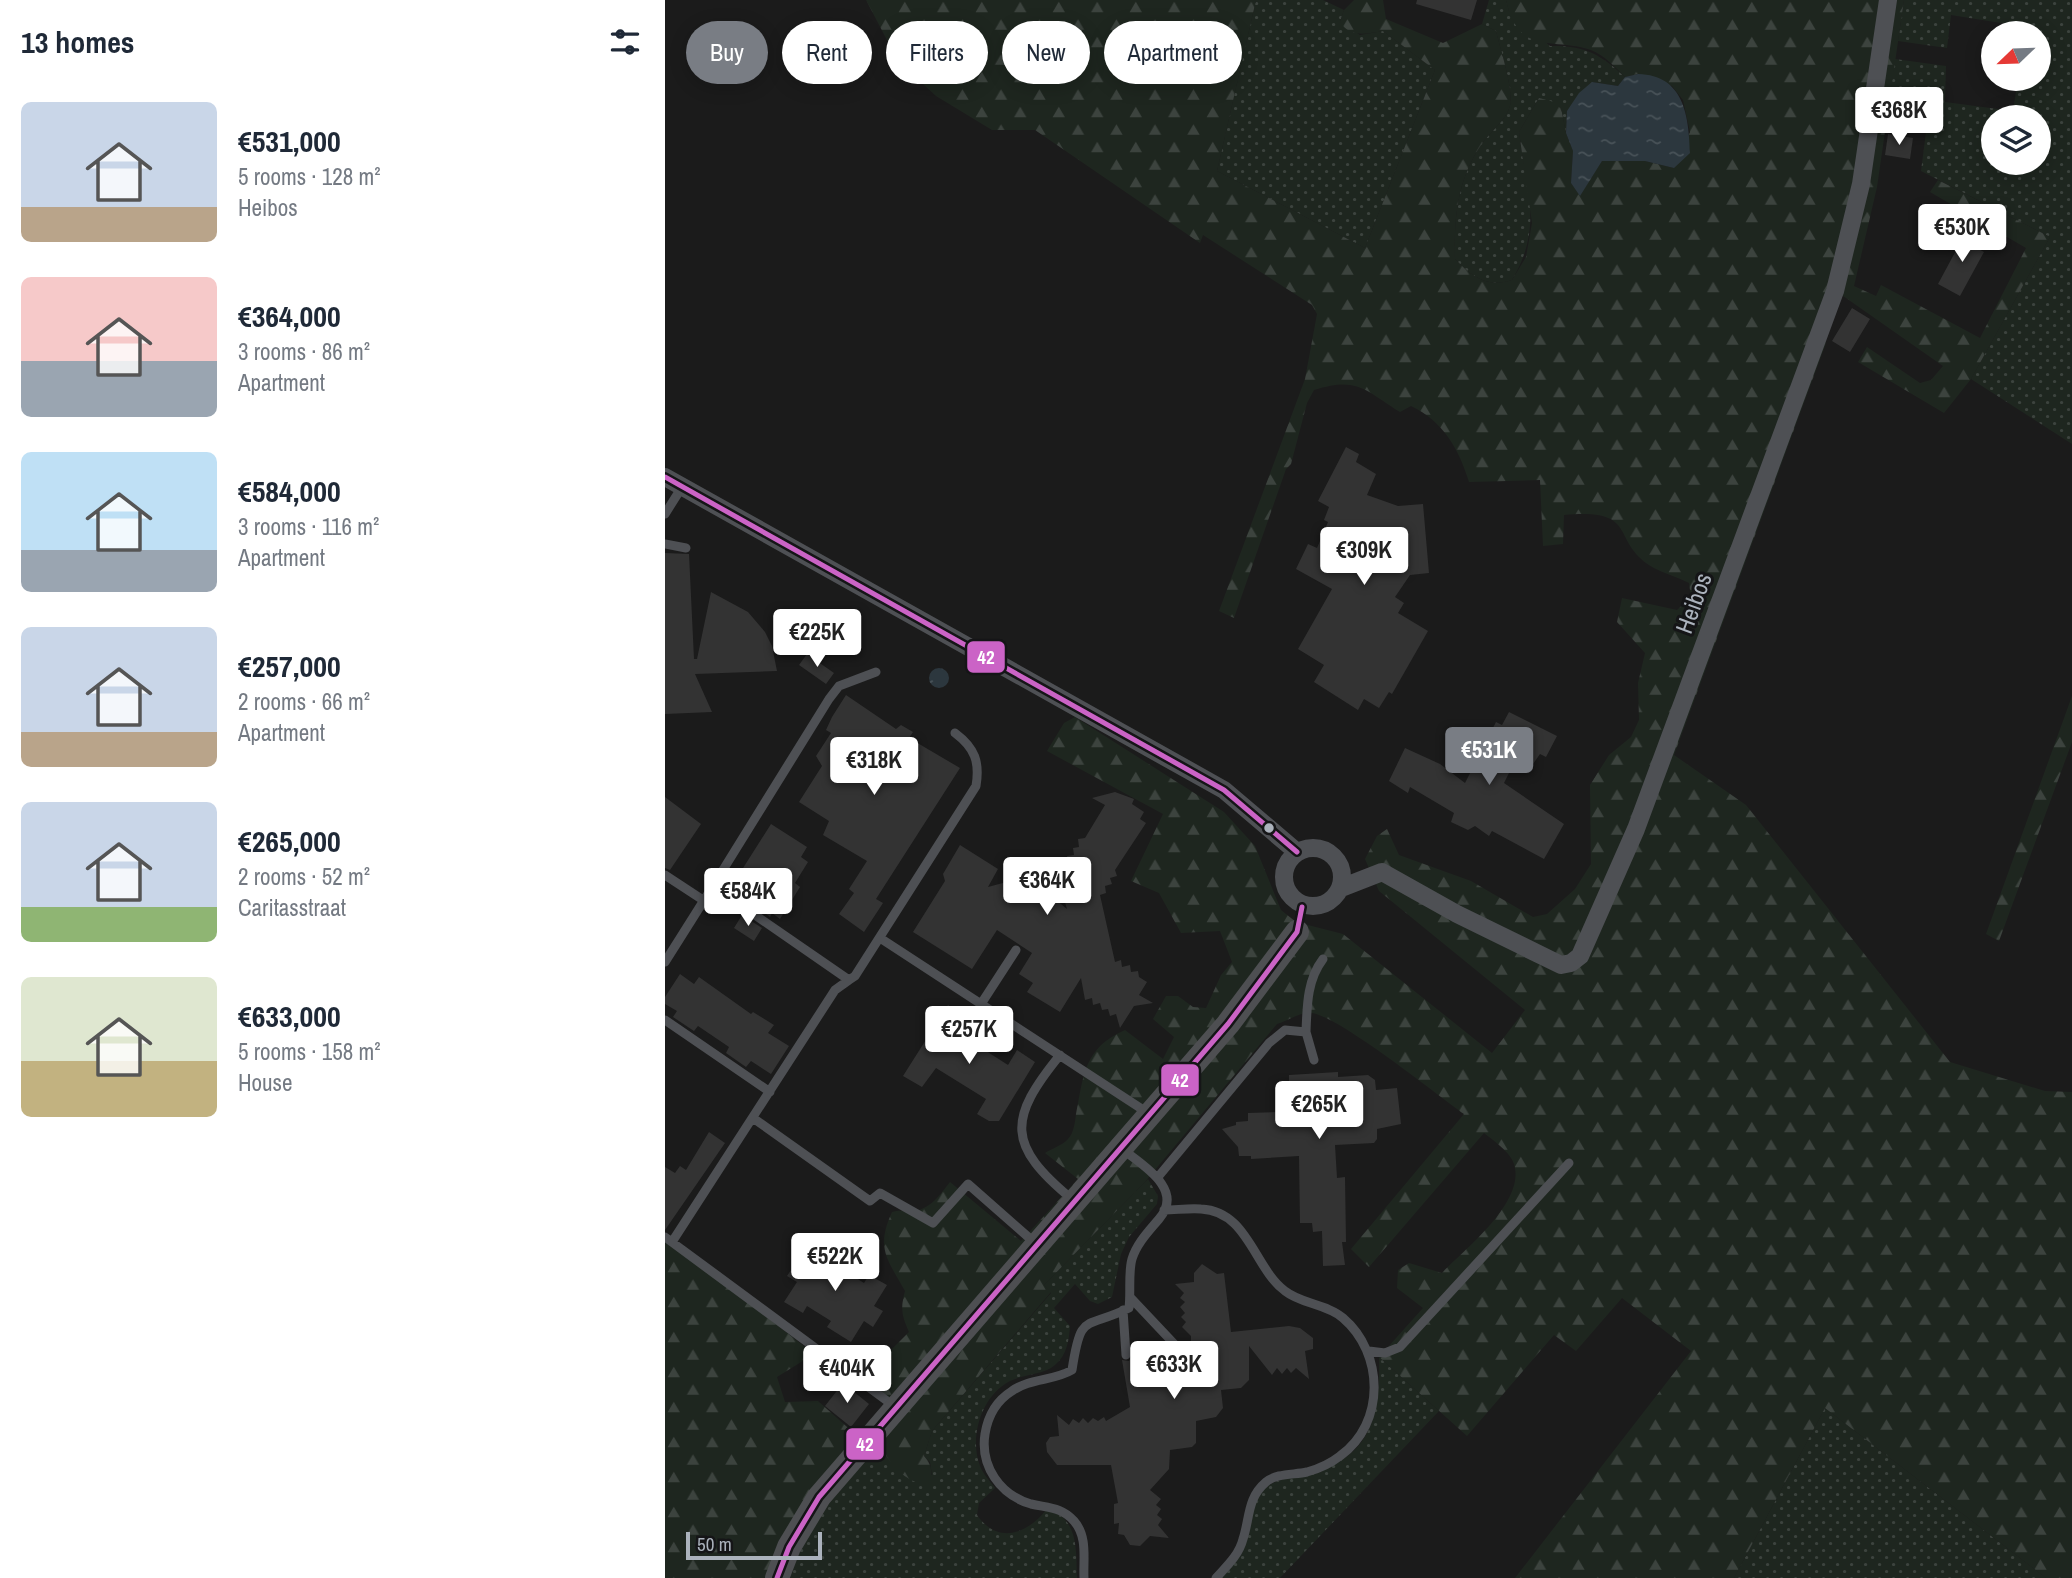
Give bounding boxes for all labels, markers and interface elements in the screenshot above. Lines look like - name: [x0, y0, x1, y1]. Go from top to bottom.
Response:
- chip: Buy: [686, 21, 768, 84]
- chip: Rent: [782, 21, 872, 84]
- chip: Filters: [886, 21, 988, 84]
- chip: New: [1002, 21, 1090, 84]
- chip: Apartment: [1104, 21, 1242, 84]
- north arrow: [1981, 21, 2051, 91]
- map controls: [1981, 21, 2051, 175]
- text: 13 homes: [21, 22, 135, 62]
- icon: filters: [606, 23, 644, 61]
- pin: €368K: [1850, 88, 1948, 147]
- text: €368K: [1871, 94, 1927, 125]
- button: layers: [1981, 105, 2051, 175]
- text: €531,000: [238, 121, 341, 161]
- icon: home: [77, 130, 161, 214]
- text: 5 rooms · 128 m²: [238, 161, 381, 192]
- text: Heibos: [238, 192, 298, 223]
- pin: €530K: [1913, 204, 2011, 264]
- text: €530K: [1934, 211, 1990, 242]
- text: €364,000: [238, 296, 341, 336]
- icon: home: [77, 305, 161, 389]
- text: 3 rooms · 86 m²: [238, 336, 370, 367]
- text: Apartment: [238, 367, 325, 398]
- text: €584,000: [238, 471, 341, 511]
- icon: home: [77, 480, 161, 564]
- text: 3 rooms · 116 m²: [238, 511, 379, 542]
- pin: €309K: [1315, 528, 1413, 587]
- text: €309K: [1336, 534, 1392, 565]
- text: Apartment: [238, 542, 325, 573]
- street label: Heibos: [1667, 568, 1719, 638]
- pin: €225K: [768, 610, 866, 669]
- text: €225K: [789, 616, 845, 647]
- line badge: 42: [966, 640, 1006, 674]
- text: 42: [977, 644, 995, 670]
- text: €257,000: [238, 646, 341, 686]
- icon: home: [77, 655, 161, 739]
- text: 2 rooms · 66 m²: [238, 686, 370, 717]
- text: Apartment: [238, 717, 325, 748]
- pin: €531K: [1440, 728, 1538, 787]
- text: €531K: [1461, 734, 1517, 765]
- pin: €318K: [825, 738, 923, 797]
- text: €318K: [846, 744, 902, 775]
- text: €265,000: [238, 821, 341, 861]
- unlabelled marker: [1262, 821, 1276, 835]
- icon: home: [77, 830, 161, 914]
- pin: €364K: [998, 858, 1096, 917]
- text: 2 rooms · 52 m²: [238, 861, 370, 892]
- text: €364K: [1019, 864, 1075, 895]
- pin: €584K: [699, 869, 797, 928]
- text: €584K: [720, 875, 776, 906]
- text: Caritasstraat: [238, 892, 346, 923]
- text: €633,000: [238, 996, 341, 1036]
- icon: home: [77, 1005, 161, 1089]
- pin: €257K: [920, 1006, 1018, 1066]
- text: €257K: [941, 1013, 997, 1044]
- text: 5 rooms · 158 m²: [238, 1036, 381, 1067]
- line badge: 42: [1160, 1063, 1200, 1097]
- text: House: [238, 1067, 293, 1098]
- text: 42: [1171, 1067, 1189, 1093]
- pin: €265K: [1270, 1082, 1368, 1141]
- text: €265K: [1291, 1088, 1347, 1119]
- pin: €522K: [786, 1234, 884, 1293]
- text: €522K: [807, 1240, 863, 1271]
- pin: €633K: [1125, 1342, 1223, 1401]
- pin: €404K: [798, 1346, 896, 1405]
- text: €633K: [1146, 1348, 1202, 1379]
- text: €404K: [819, 1352, 875, 1383]
- line badge: 42: [845, 1427, 885, 1461]
- text: 42: [856, 1431, 874, 1457]
- scale bar: [686, 1529, 823, 1561]
- text: 50 m: [697, 1531, 732, 1557]

